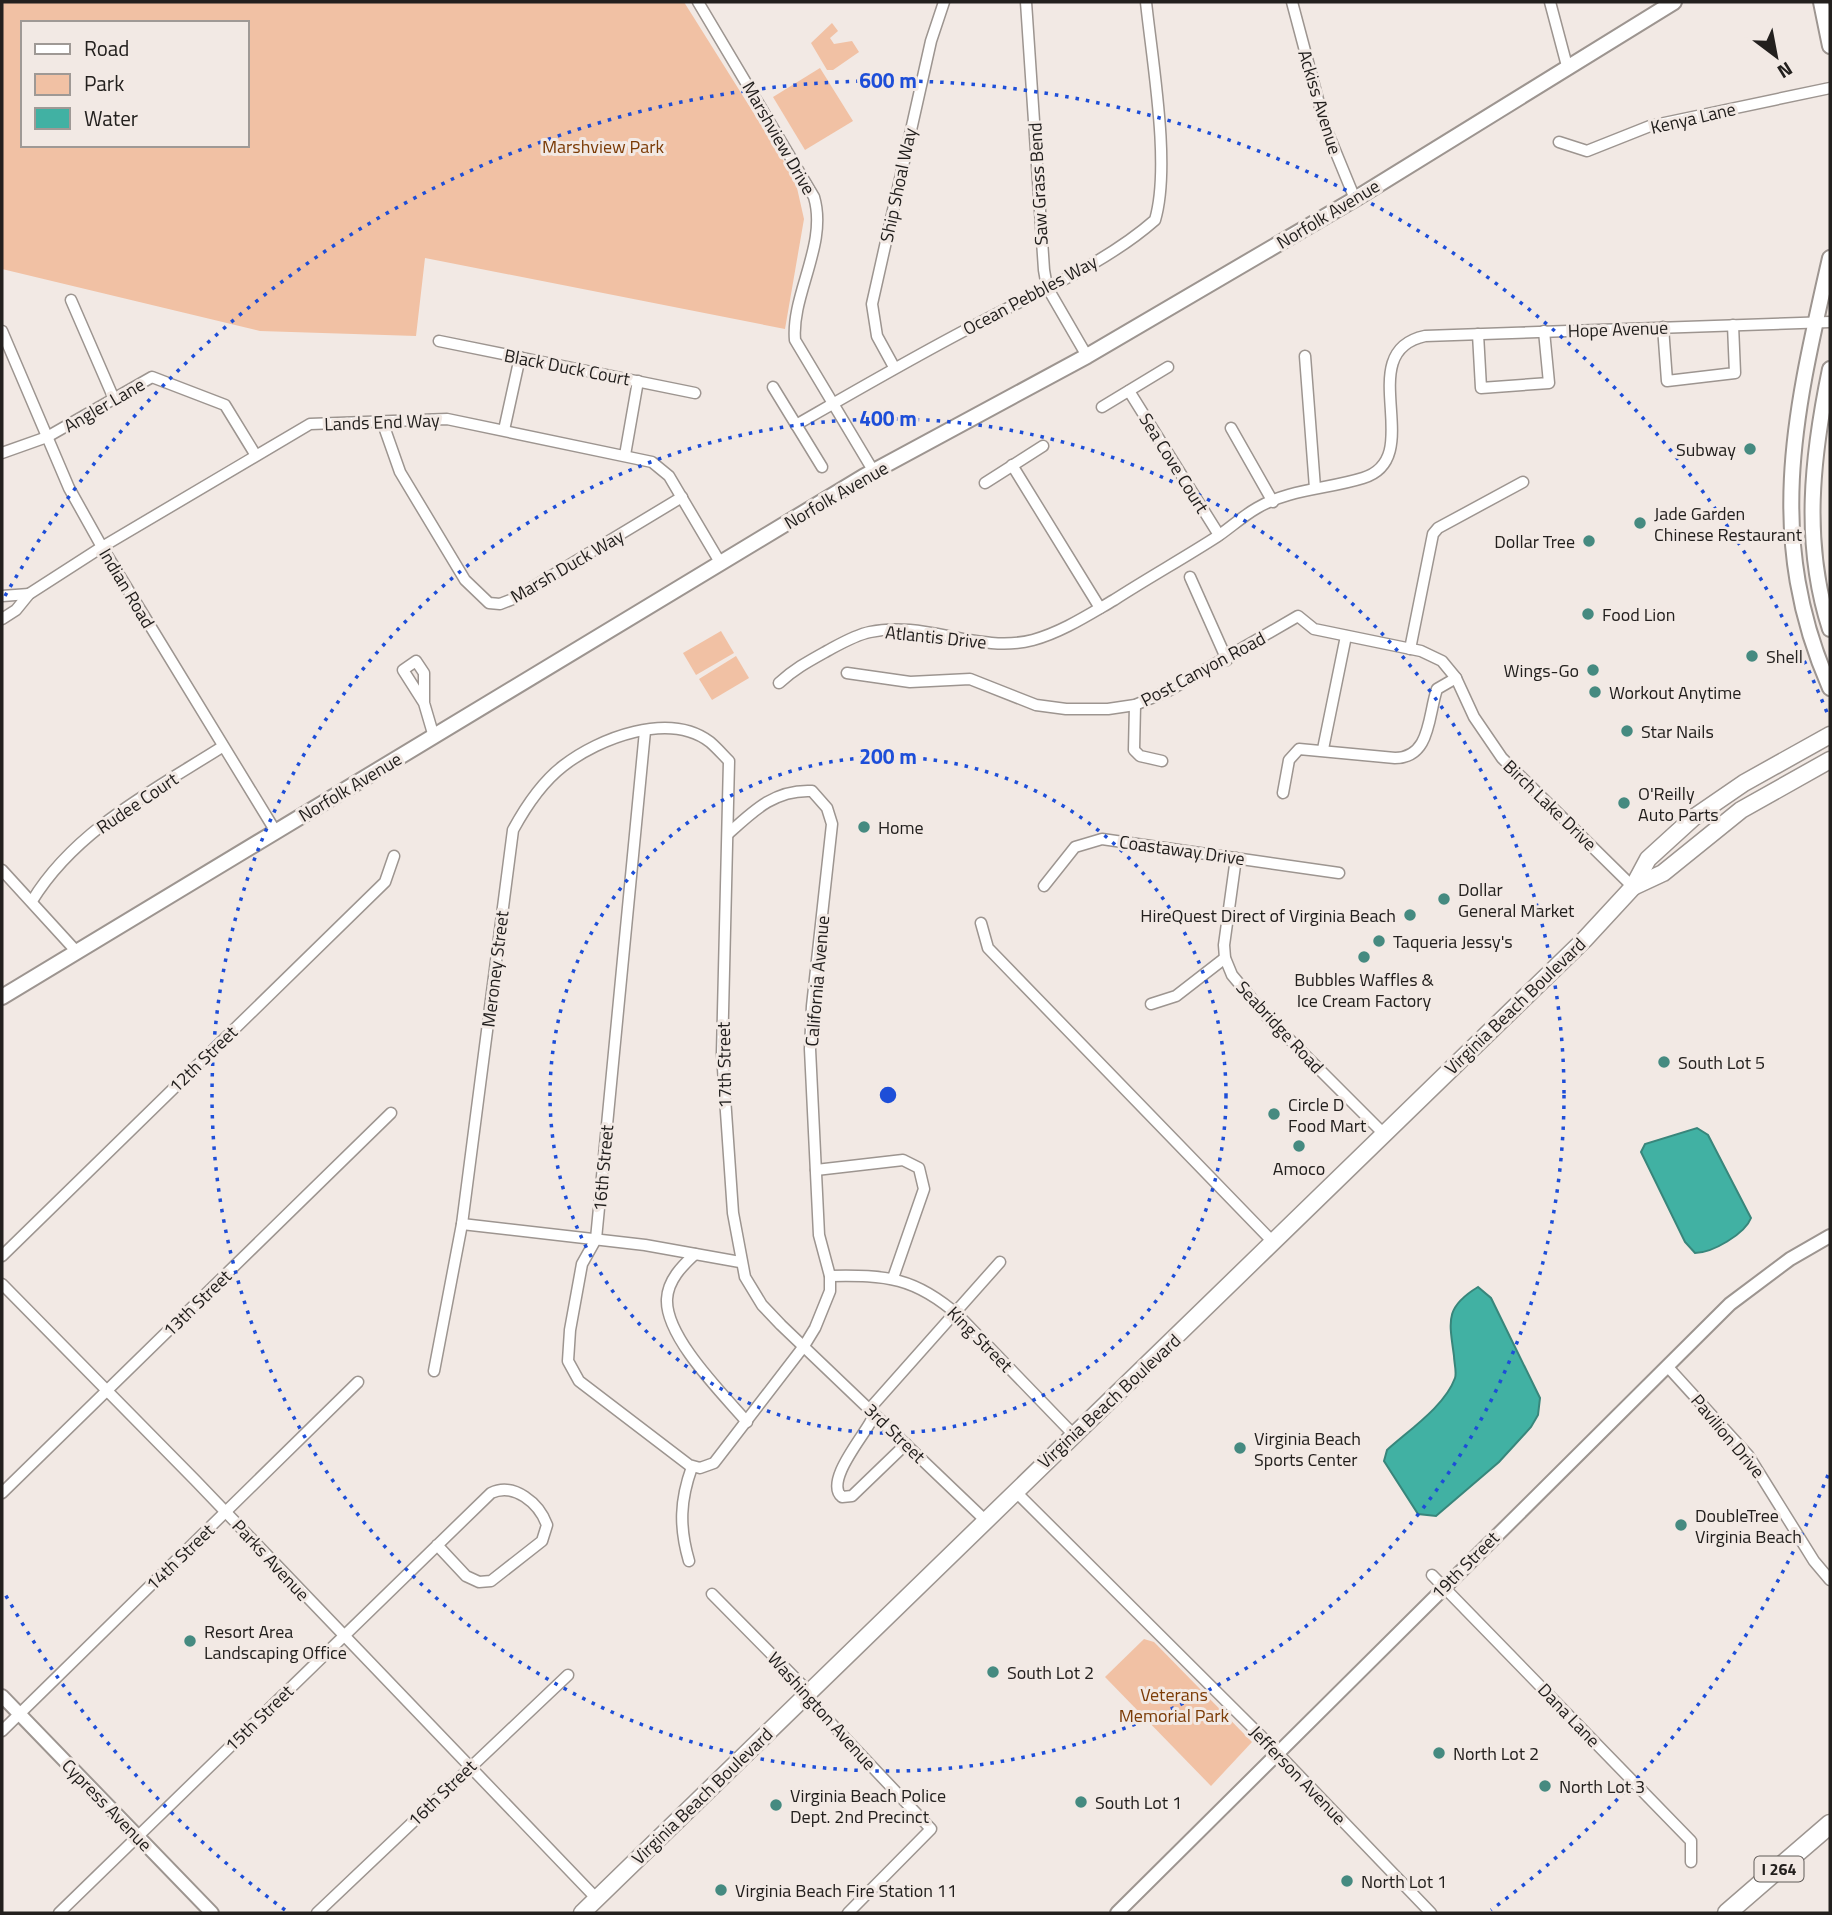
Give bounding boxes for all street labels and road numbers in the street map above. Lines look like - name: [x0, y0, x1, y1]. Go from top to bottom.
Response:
- street label: Ackiss Avenue: [1291, 46, 1349, 158]
- street label: Marshview Drive: [736, 76, 822, 200]
- street label: Kenya Lane: [1648, 95, 1738, 141]
- street label: Saw Grass Bend: [1021, 122, 1055, 246]
- street label: Ship Shoal Way: [873, 125, 923, 245]
- street label: Norfolk Avenue: [1271, 173, 1385, 255]
- street label: Ocean Pebbles Way: [958, 248, 1102, 342]
- street label: Hope Avenue: [1567, 314, 1669, 344]
- street label: Black Duck Court: [502, 342, 633, 393]
- street label: Angler Lane: [59, 371, 149, 439]
- street label: Lands End Way: [324, 406, 441, 438]
- street label: Sea Cove Court: [1132, 408, 1216, 519]
- street label: Norfolk Avenue: [779, 454, 893, 536]
- street label: Marsh Duck Way: [505, 522, 629, 610]
- street label: Indian Road: [92, 543, 162, 633]
- street label: Atlantis Drive: [884, 618, 988, 656]
- street label: Post Canyon Road: [1136, 625, 1270, 713]
- street label: Norfolk Avenue: [293, 746, 407, 828]
- street label: Birch Lake Drive: [1497, 753, 1603, 857]
- street label: Rudee Court: [91, 765, 184, 840]
- street label: Coastaway Drive: [1118, 828, 1246, 872]
- street label: Meroney Street: [474, 908, 516, 1029]
- street label: California Avenue: [798, 914, 836, 1048]
- street label: Virginia Beach Boulevard: [1438, 931, 1592, 1081]
- street label: Seabridge Road: [1230, 975, 1330, 1079]
- street label: 12th Street: [163, 1019, 244, 1099]
- street label: 17th Street: [710, 1021, 738, 1108]
- street label: 16th Street: [586, 1123, 620, 1212]
- street label: 13th Street: [157, 1263, 238, 1343]
- street label: King Street: [941, 1300, 1020, 1379]
- street label: Virginia Beach Boulevard: [1031, 1327, 1187, 1475]
- street label: Pavilion Drive: [1685, 1388, 1771, 1484]
- street label: 3rd Street: [858, 1397, 932, 1470]
- street label: Parks Avenue: [226, 1513, 316, 1607]
- street label: 14th Street: [140, 1517, 221, 1597]
- street label: 19th Street: [1425, 1524, 1506, 1605]
- street label: Washington Avenue: [761, 1646, 883, 1776]
- street label: Dana Lane: [1532, 1677, 1606, 1753]
- street label: 15th Street: [219, 1678, 300, 1758]
- street label: Jefferson Avenue: [1243, 1719, 1353, 1831]
- street label: Virginia Beach Boulevard: [625, 1721, 779, 1871]
- street label: Cypress Avenue: [56, 1753, 158, 1857]
- street label: 16th Street: [402, 1753, 483, 1833]
- road number: I 264: [1754, 1856, 1803, 1882]

